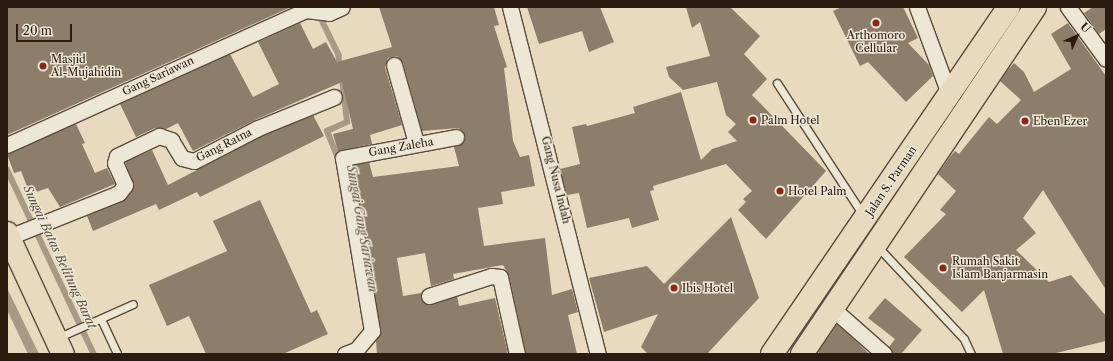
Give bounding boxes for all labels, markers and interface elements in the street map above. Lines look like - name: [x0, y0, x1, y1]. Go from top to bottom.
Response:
- scale bar: [18, 16, 74, 42]
- north arrow: [1057, 16, 1097, 56]
- marker: Arthomoro Cellular: [871, 18, 881, 28]
- text: U: [1077, 19, 1094, 36]
- text: 20 m: [23, 23, 52, 38]
- place label: Arthomoro Cellular: [847, 29, 905, 55]
- place label: Masjid Al-Mujahidin: [51, 53, 121, 79]
- street label: Gang Sariawan: [120, 54, 196, 98]
- marker: Masjid Al-Mujahidin: [38, 61, 48, 71]
- place label: Palm Hotel: [761, 113, 820, 127]
- place label: Eben Ezer: [1033, 114, 1087, 128]
- marker: Palm Hotel: [748, 115, 758, 125]
- marker: Eben Ezer: [1020, 116, 1030, 126]
- street label: Gang Ratna: [194, 125, 254, 165]
- street label: Gang Zaleha: [368, 135, 434, 159]
- street label: Gang Nusa Indah: [539, 135, 573, 225]
- street label: Jalan S. Parman: [863, 144, 919, 218]
- water label: Sungai Gang Sariawan: [344, 164, 380, 294]
- water label: Sungai Batas Belitung Barat: [20, 183, 100, 331]
- place label: Hotel Palm: [788, 184, 847, 198]
- marker: Hotel Palm: [775, 186, 785, 196]
- place label: Rumah Sakit Islam Banjarmasin: [952, 255, 1048, 281]
- marker: Rumah Sakit Islam Banjarmasin: [937, 262, 949, 274]
- place label: Ibis Hotel: [682, 281, 733, 295]
- marker: Ibis Hotel: [669, 283, 679, 293]

